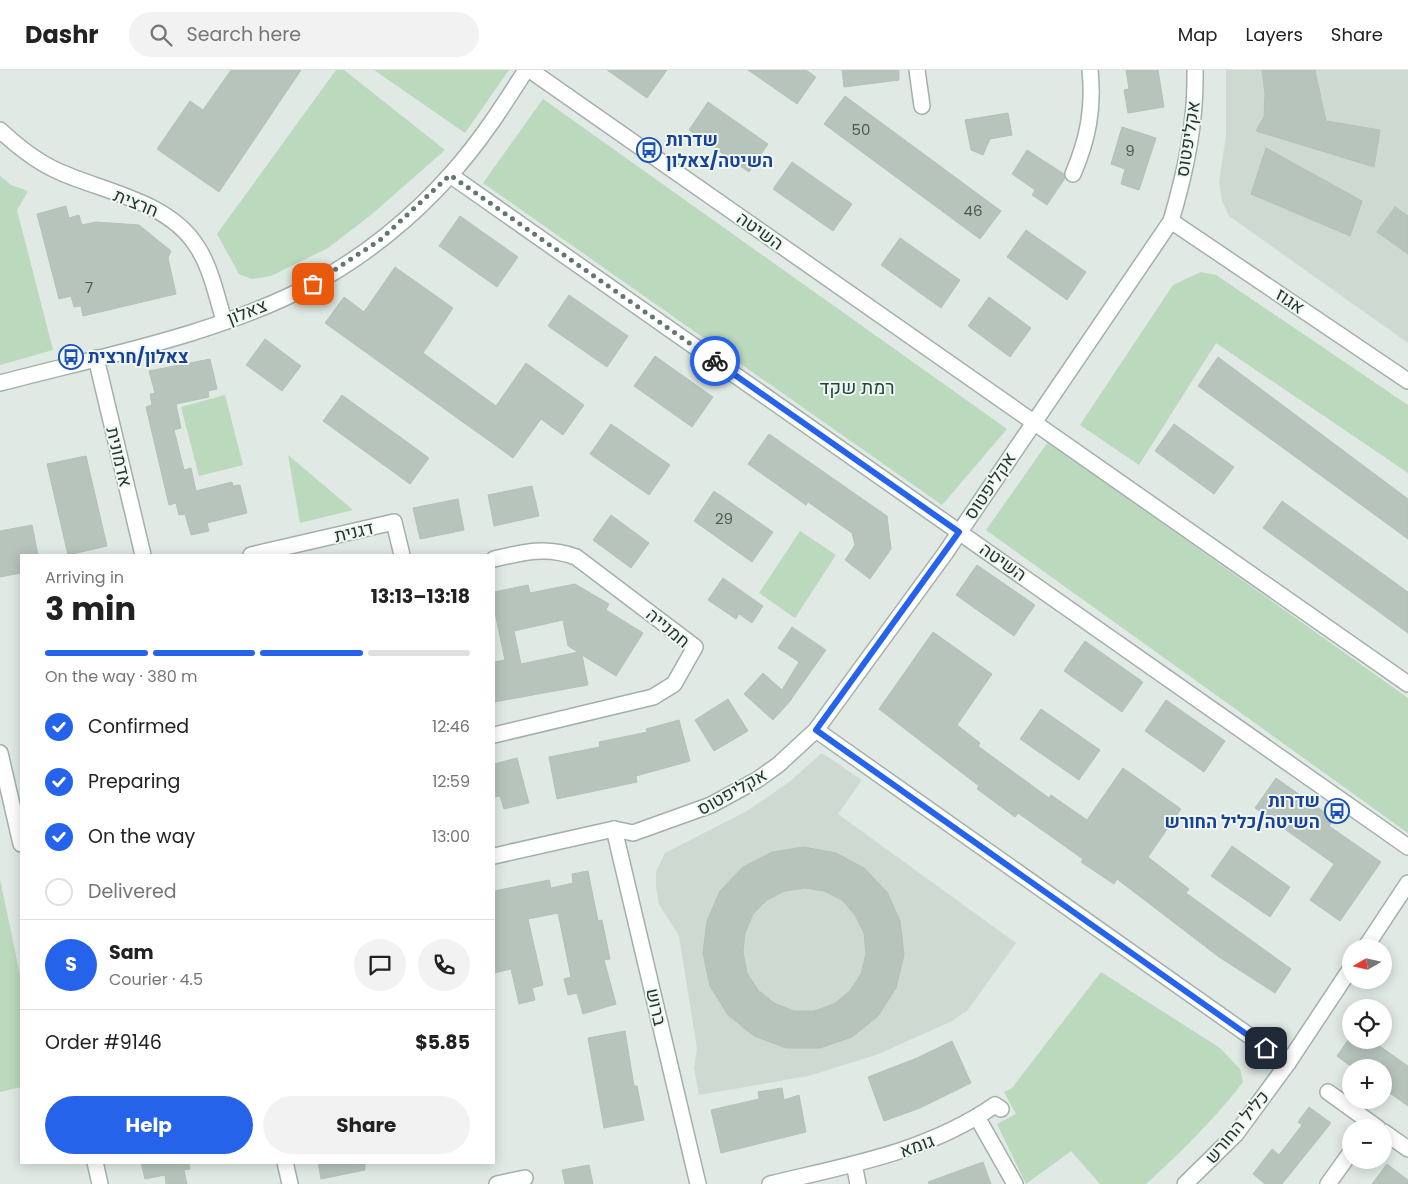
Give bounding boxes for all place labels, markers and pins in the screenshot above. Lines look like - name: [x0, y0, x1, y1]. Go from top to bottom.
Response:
- place label: שדרות השיטה/צאלון: [666, 127, 773, 173]
- bus stop icon: שדרות השיטה/צאלון: [636, 137, 662, 163]
- pin: [292, 263, 334, 305]
- bus stop icon: צאלון/חרצית: [58, 344, 84, 370]
- place label: צאלון/חרצית: [88, 344, 189, 369]
- place label: שדרות השיטה/כליל החורש: [1164, 788, 1320, 834]
- bus stop icon: שדרות השיטה/כליל החורש: [1324, 798, 1350, 824]
- pin: [1245, 1027, 1287, 1069]

